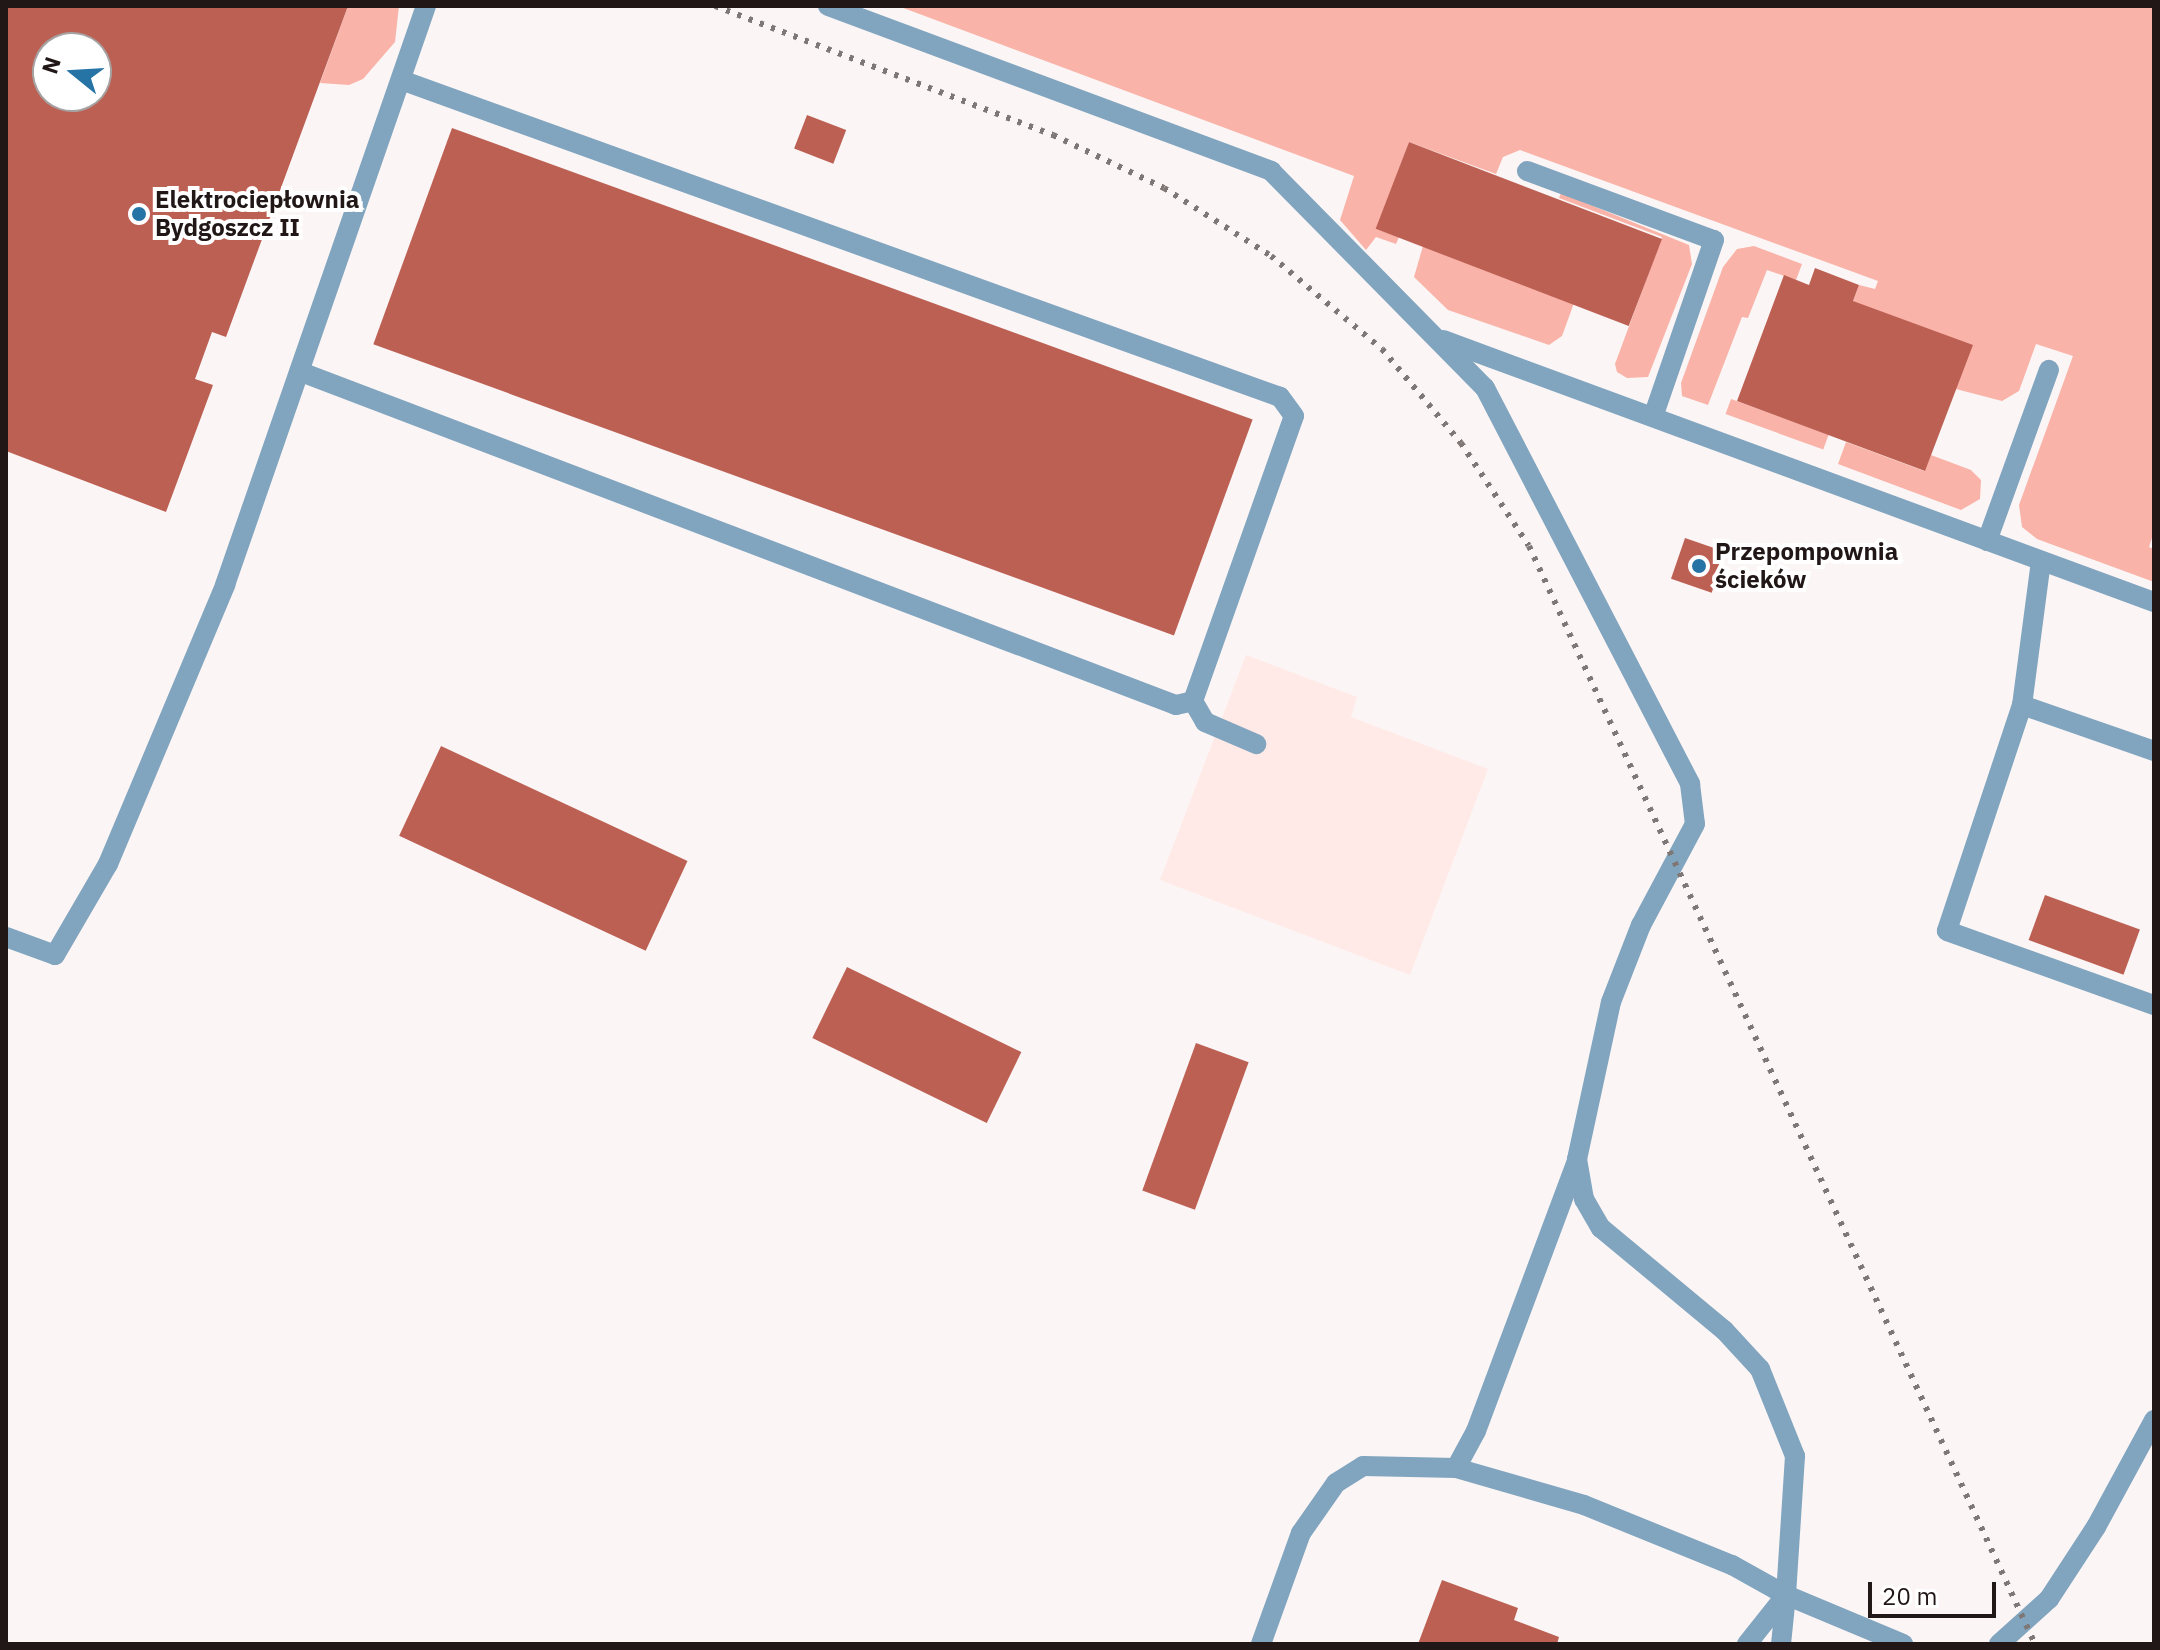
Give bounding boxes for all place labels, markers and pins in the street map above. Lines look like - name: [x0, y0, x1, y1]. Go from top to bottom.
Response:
- place label: Elektrociepłownia Bydgoszcz II: [155, 186, 359, 242]
- marker: Elektrociepłownia Bydgoszcz II: [130, 205, 148, 223]
- place label: Przepompownia ścieków: [1715, 538, 1898, 594]
- marker: Przepompownia ścieków: [1690, 557, 1708, 575]

